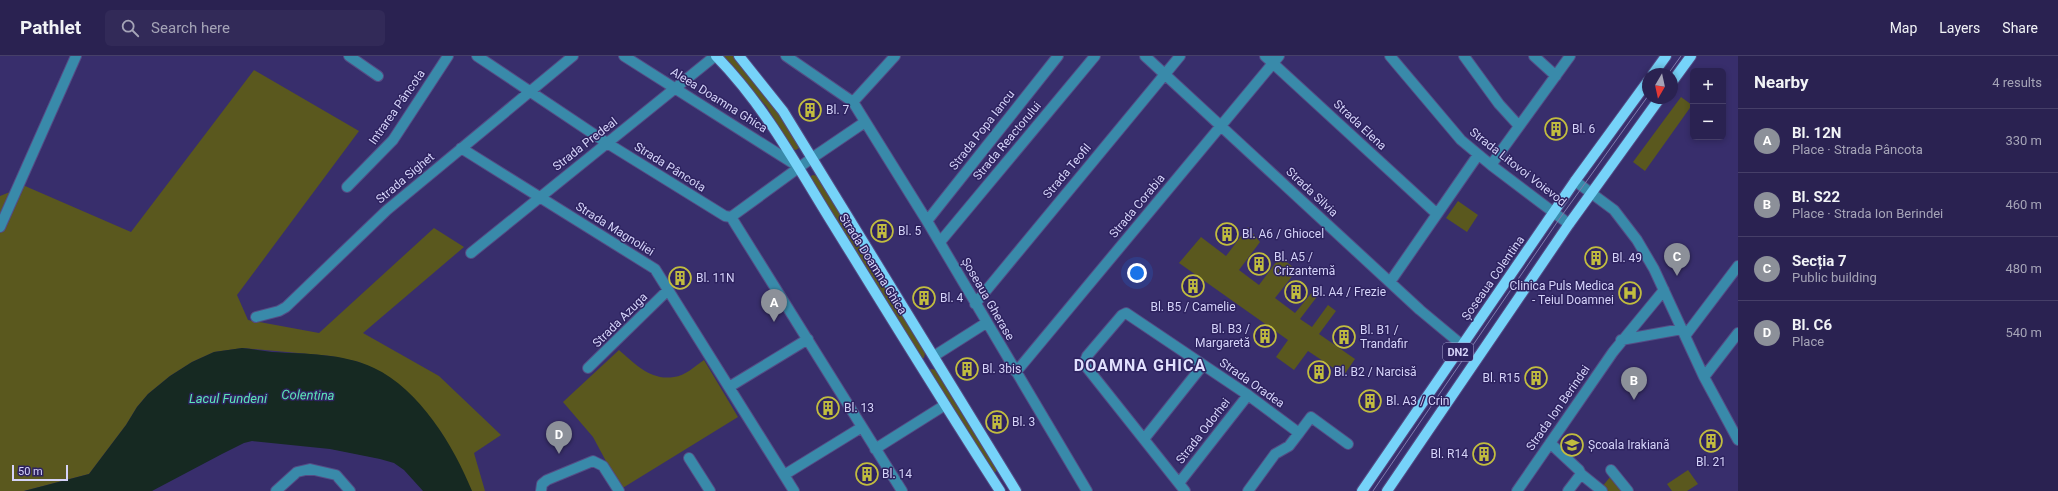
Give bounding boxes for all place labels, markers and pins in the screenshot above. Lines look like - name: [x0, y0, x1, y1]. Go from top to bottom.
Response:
- building icon: Bl. 7: [797, 97, 823, 123]
- place label: Bl. 7: [826, 103, 850, 117]
- building icon: Bl. 6: [1543, 116, 1569, 142]
- place label: Bl. 6: [1572, 122, 1596, 136]
- building icon: Bl. 5: [869, 218, 895, 244]
- building icon: Bl. A6 / Ghiocel: [1214, 221, 1240, 247]
- place label: Bl. 5: [898, 224, 922, 238]
- place label: Bl. A6 / Ghiocel: [1242, 227, 1324, 241]
- pin: C: [1664, 243, 1690, 276]
- building icon: Bl. 49: [1583, 245, 1609, 271]
- place label: Bl. A5 / Crizantemă: [1274, 250, 1335, 278]
- building icon: Bl. A5 / Crizantemă: [1246, 251, 1272, 277]
- place label: Bl. 49: [1612, 251, 1642, 265]
- building icon: Bl. 11N: [667, 265, 693, 291]
- place label: Bl. 11N: [696, 271, 735, 285]
- building icon: Bl. B5 / Camelie: [1180, 273, 1206, 299]
- building icon: Bl. A4 / Frezie: [1283, 279, 1309, 305]
- place label: Clinica Puls Medica - Teiul Doamnei: [1509, 279, 1614, 307]
- hospital icon: Clinica Puls Medica - Teiul Doamnei: [1617, 280, 1643, 306]
- building icon: Bl. 4: [911, 285, 937, 311]
- place label: Bl. A4 / Frezie: [1312, 285, 1386, 299]
- pin: A: [761, 289, 787, 322]
- place label: Bl. 4: [940, 291, 964, 305]
- place label: Bl. B5 / Camelie: [1150, 300, 1236, 314]
- place label: Bl. B3 / Margaretă: [1195, 322, 1250, 350]
- building icon: Bl. B3 / Margaretă: [1252, 323, 1278, 349]
- place label: Bl. B1 / Trandafir: [1360, 323, 1408, 351]
- building icon: Bl. B1 / Trandafir: [1331, 324, 1357, 350]
- building icon: Bl. 3bis: [954, 356, 980, 382]
- building icon: Bl. B2 / Narcisă: [1306, 359, 1332, 385]
- place label: Bl. 3bis: [982, 362, 1021, 376]
- place label: Bl. B2 / Narcisă: [1334, 365, 1417, 379]
- building icon: Bl. R15: [1523, 365, 1549, 391]
- pin: B: [1621, 367, 1647, 400]
- place label: Bl. R15: [1483, 371, 1520, 385]
- building icon: Bl. A3 / Crin: [1357, 388, 1383, 414]
- place label: Bl. A3 / Crin: [1386, 394, 1449, 408]
- building icon: Bl. 13: [815, 395, 841, 421]
- place label: Bl. 13: [844, 401, 874, 415]
- building icon: Bl. 3: [984, 409, 1010, 435]
- place label: Bl. 3: [1012, 415, 1035, 429]
- pin: D: [546, 421, 572, 454]
- building icon: Bl. 21: [1698, 428, 1724, 454]
- school or university icon: Școala Irakiană: [1559, 432, 1585, 458]
- place label: Școala Irakiană: [1588, 438, 1670, 453]
- building icon: Bl. R14: [1471, 441, 1497, 467]
- place label: Bl. R14: [1431, 447, 1468, 461]
- place label: Bl. 21: [1696, 455, 1726, 469]
- building icon: Bl. 14: [854, 461, 880, 487]
- place label: Bl. 14: [882, 467, 912, 481]

